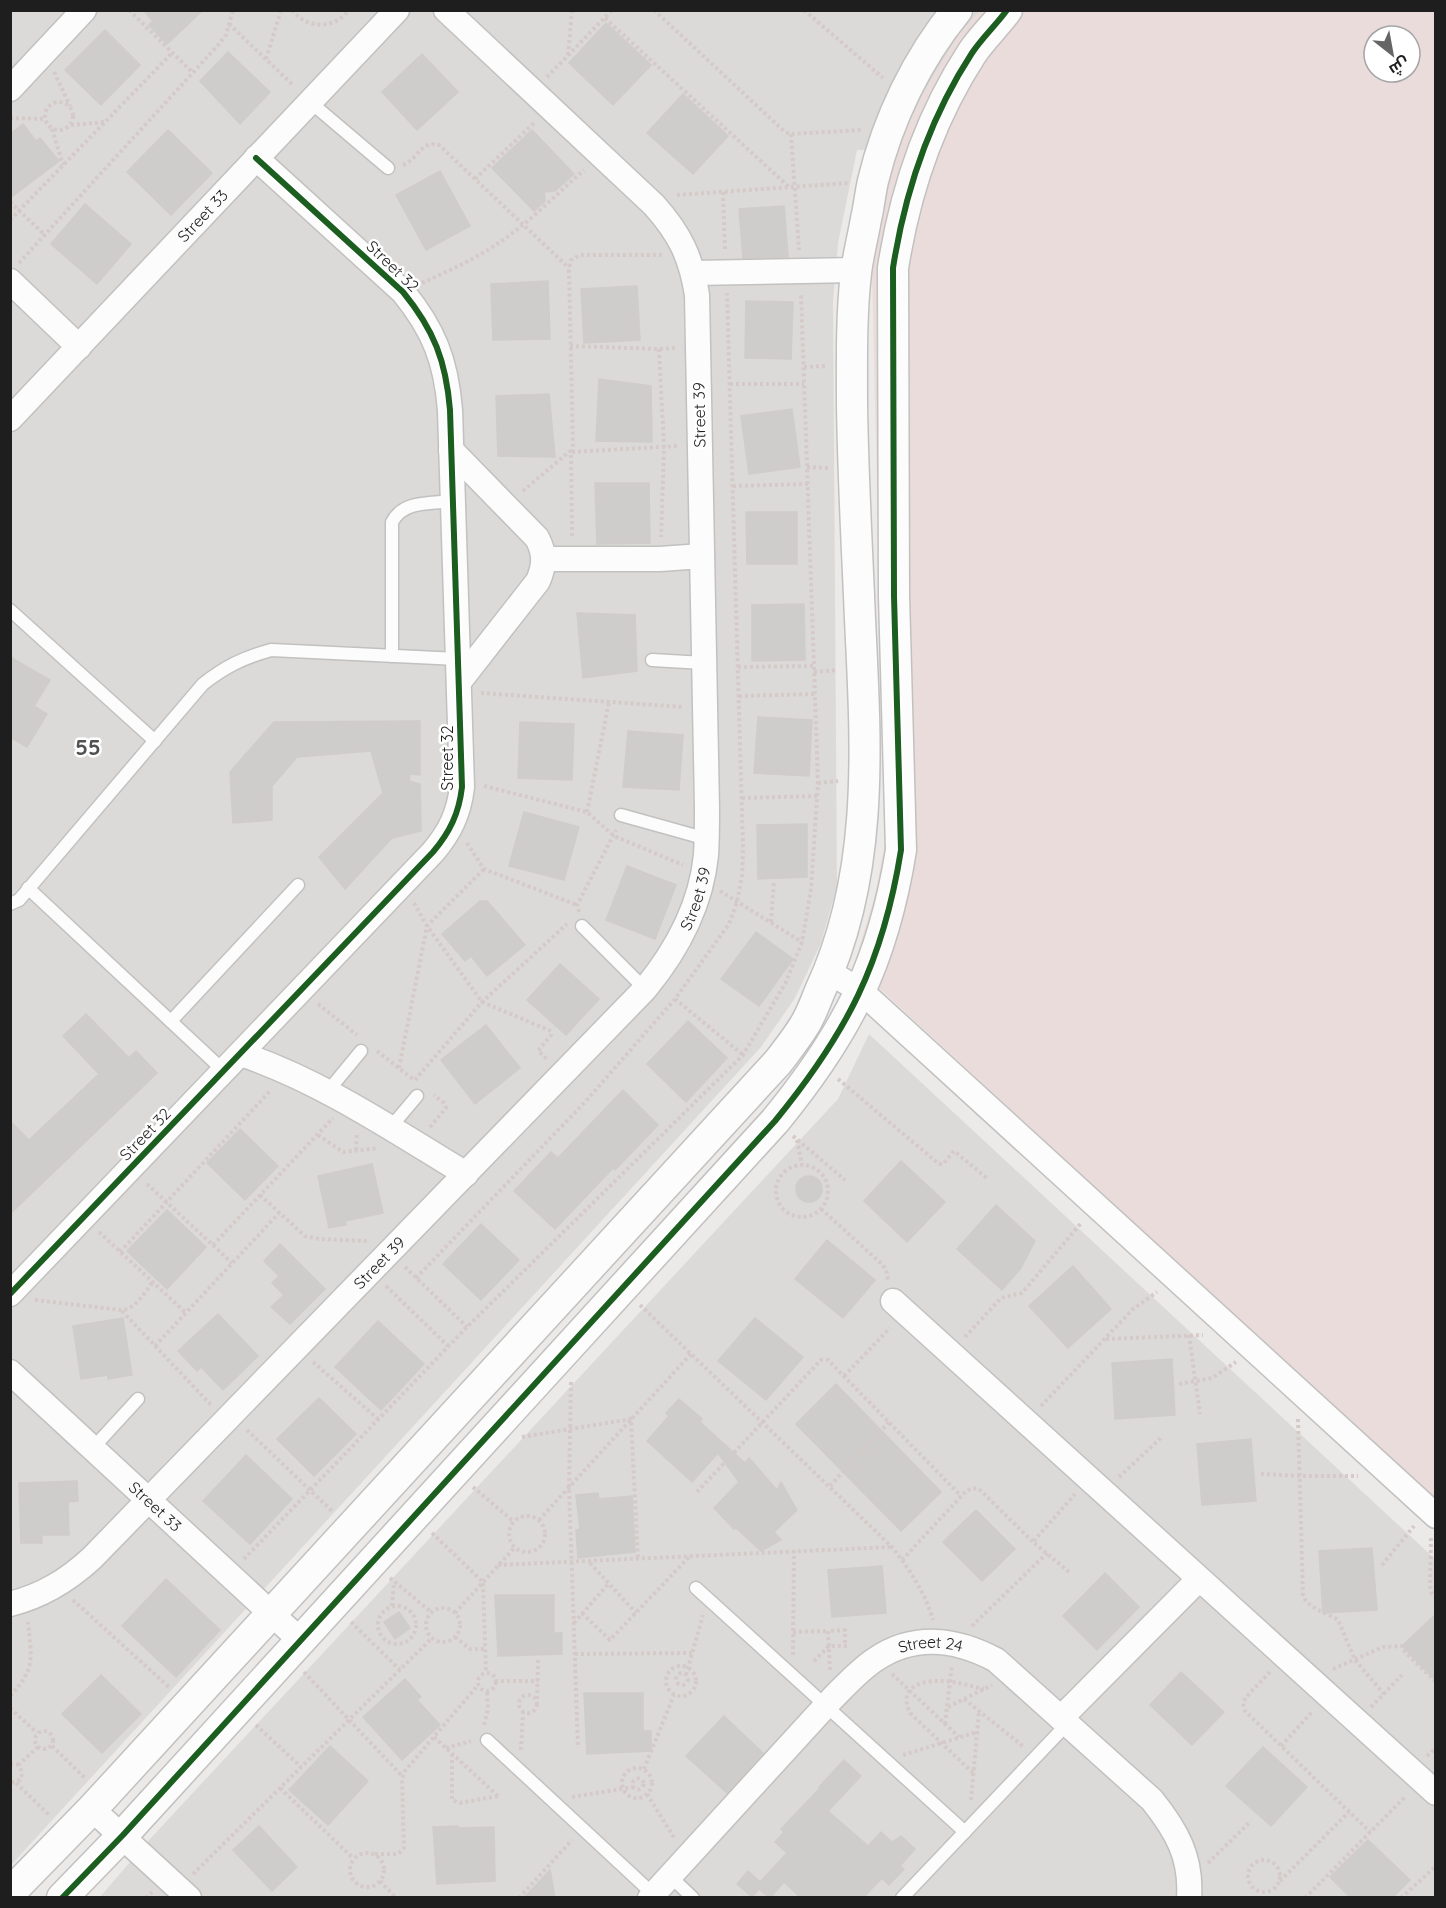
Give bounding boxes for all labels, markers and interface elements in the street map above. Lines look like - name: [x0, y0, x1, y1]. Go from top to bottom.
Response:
- north arrow: [1362, 24, 1422, 84]
- text: ش: [1386, 53, 1414, 81]
- street label: Street 33: [173, 185, 232, 246]
- street label: Street 32: [363, 236, 424, 296]
- street label: Street 39: [688, 382, 710, 448]
- street label: Street 32: [437, 725, 457, 791]
- district label: 55: [75, 733, 101, 761]
- street label: Street 39: [675, 865, 714, 933]
- street label: Street 32: [115, 1103, 175, 1164]
- street label: Street 39: [349, 1232, 409, 1293]
- street label: Street 33: [125, 1477, 186, 1536]
- street label: Street 24: [895, 1632, 965, 1657]

